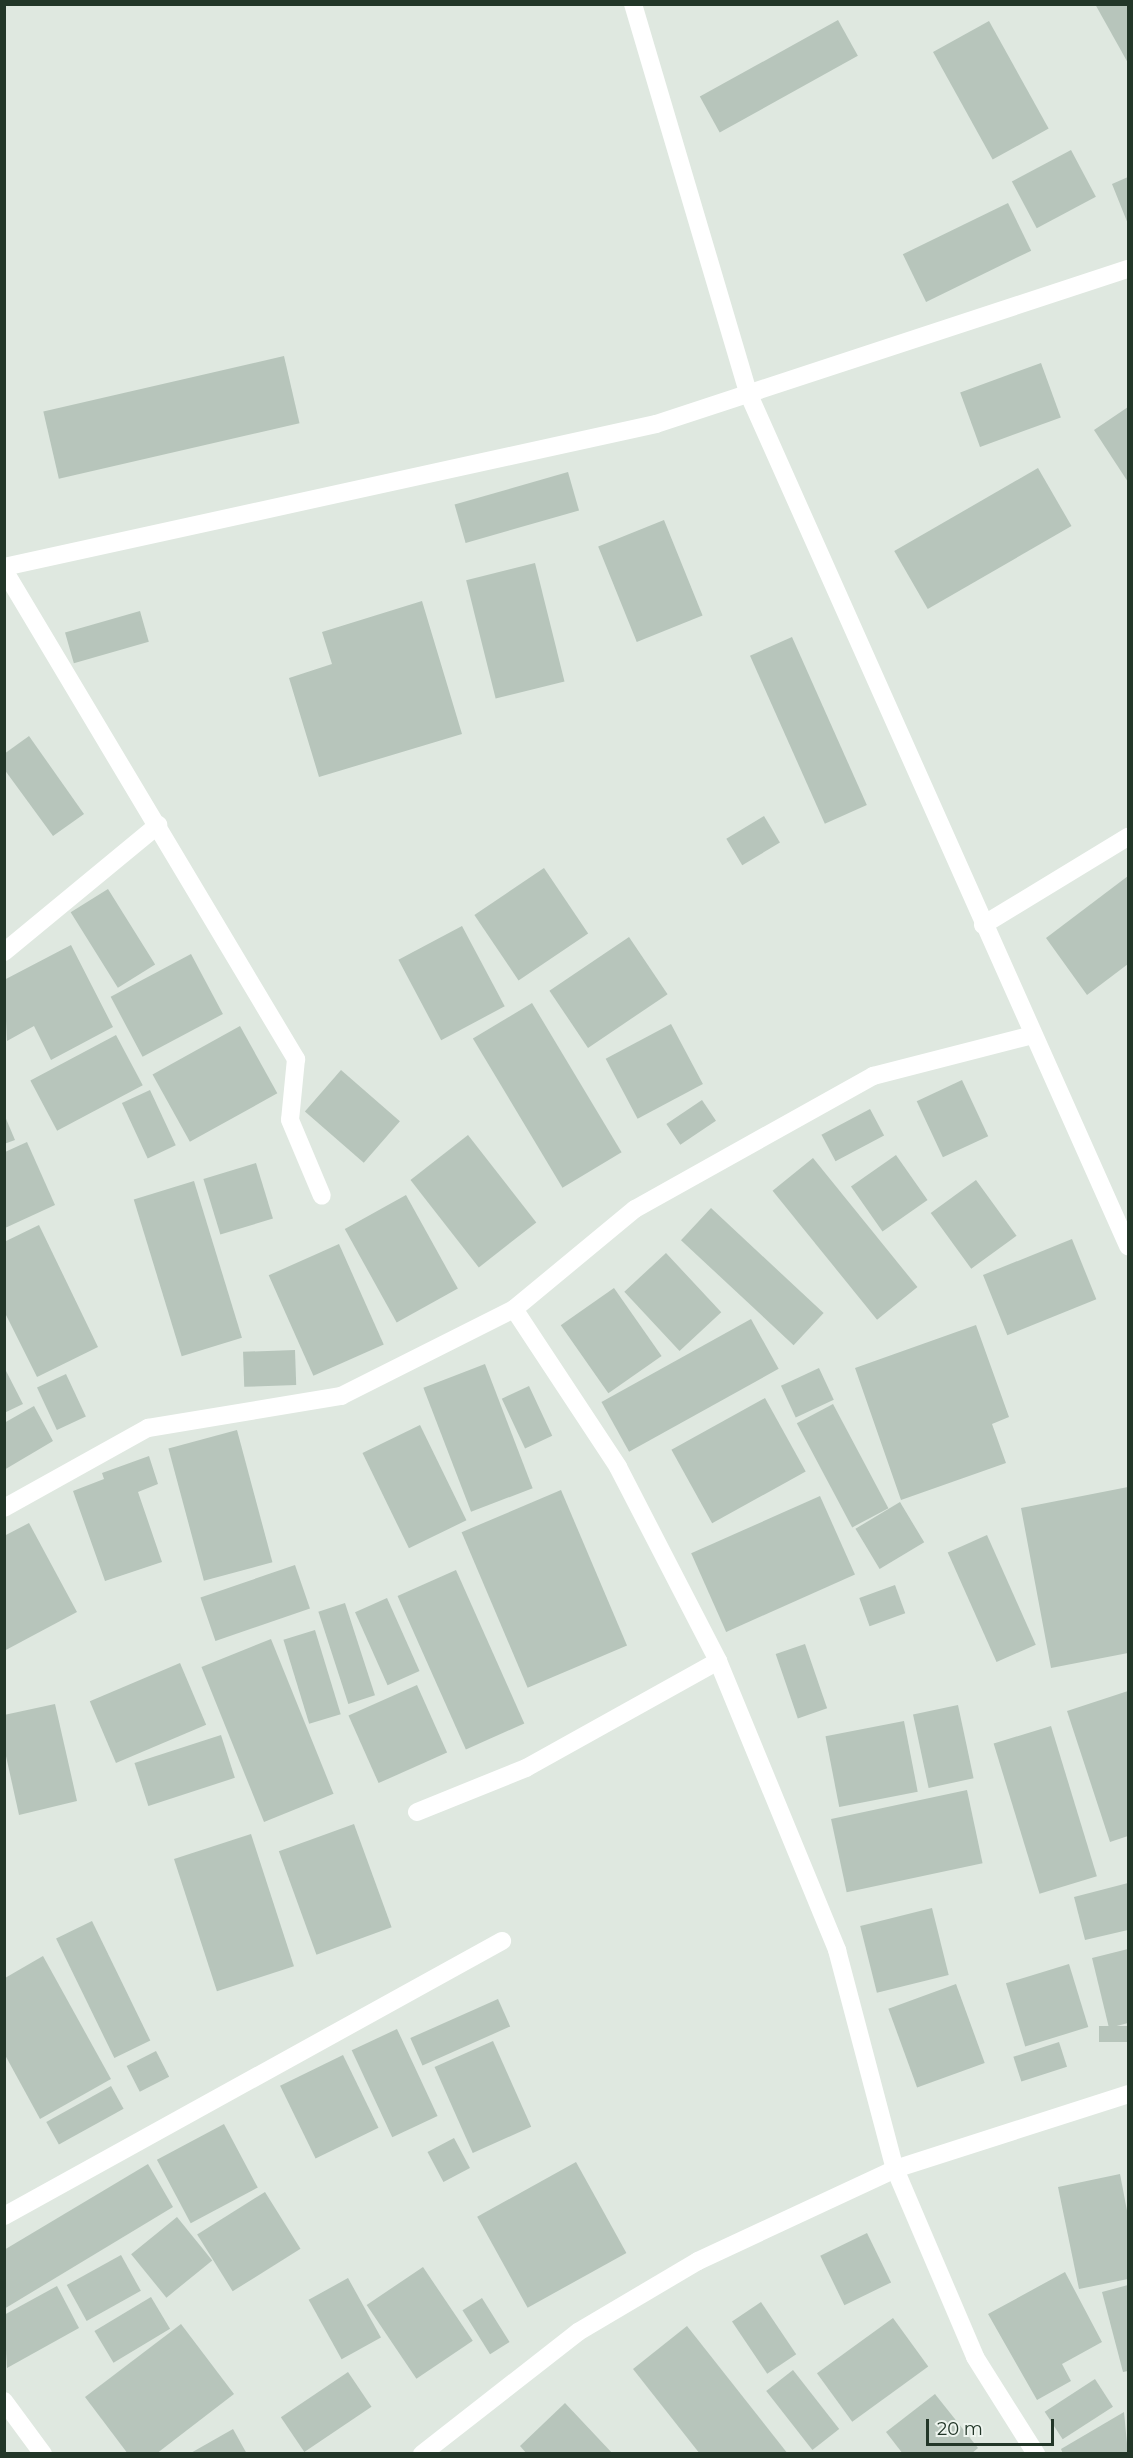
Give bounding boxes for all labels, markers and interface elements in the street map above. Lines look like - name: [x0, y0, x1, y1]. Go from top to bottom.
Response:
- scale bar: [929, 2407, 1056, 2445]
- text: 20 m: [937, 2418, 983, 2440]

